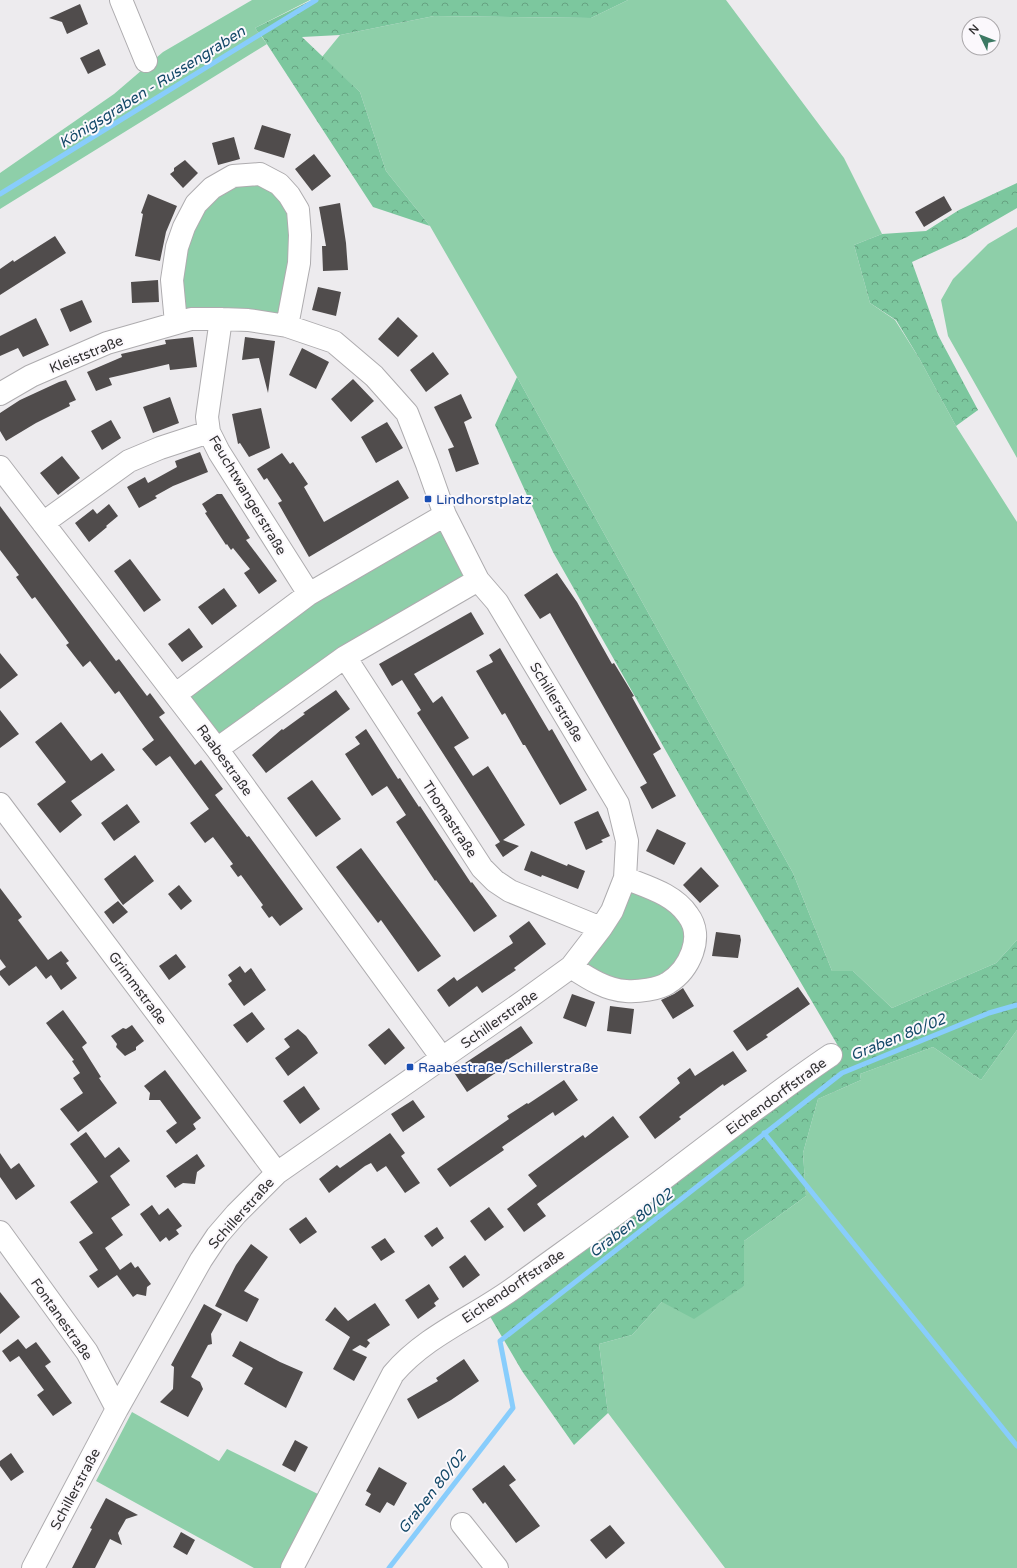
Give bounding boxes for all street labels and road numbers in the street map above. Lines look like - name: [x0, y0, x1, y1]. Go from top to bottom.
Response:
- street label: Kleiststraße: [47, 332, 126, 377]
- street label: Feuchtwangerstraße: [205, 432, 290, 558]
- street label: Schillerstraße: [526, 659, 587, 745]
- street label: Raabestraße: [193, 721, 256, 799]
- street label: Thomastraße: [419, 778, 481, 861]
- street label: Grimmstraße: [105, 949, 171, 1028]
- street label: Schillerstraße: [458, 987, 541, 1052]
- street label: Eichendorffstraße: [723, 1054, 830, 1139]
- street label: Schillerstraße: [205, 1174, 278, 1252]
- street label: Eichendorffstraße: [459, 1246, 568, 1327]
- street label: Fontanestraße: [27, 1275, 96, 1364]
- street label: Schillerstraße: [47, 1445, 104, 1533]

